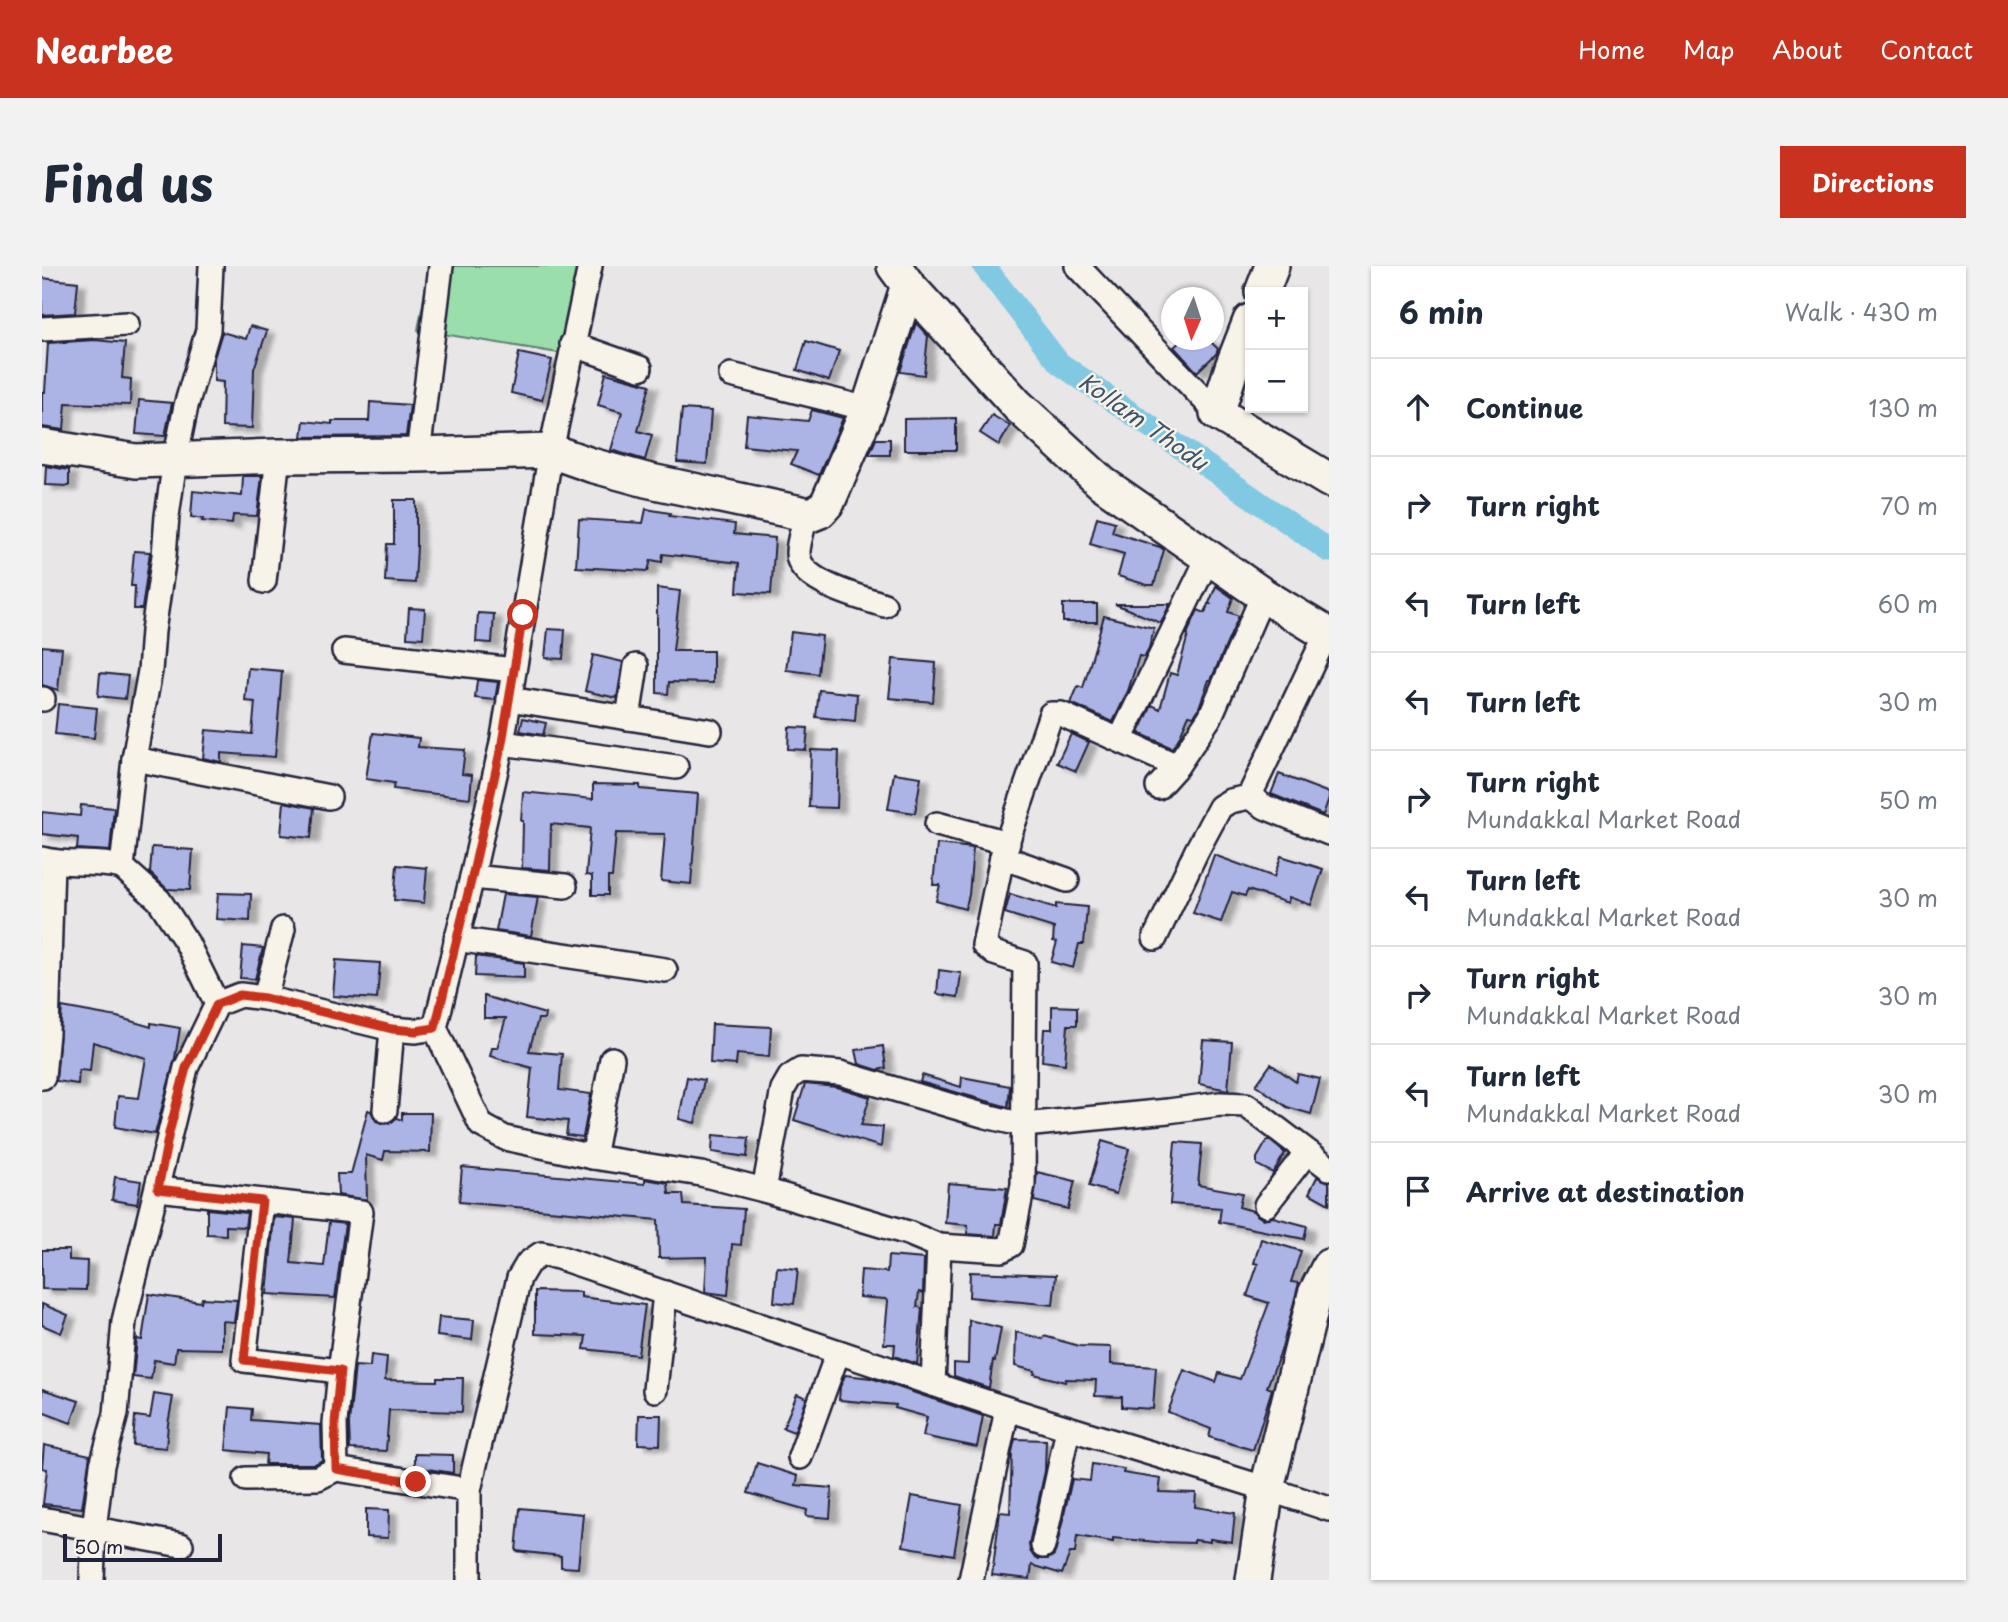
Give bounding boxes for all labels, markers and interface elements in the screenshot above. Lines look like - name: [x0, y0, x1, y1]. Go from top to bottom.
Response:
- text: Nearbee: [35, 24, 173, 74]
- text: Home: [1578, 31, 1645, 67]
- text: Map: [1683, 31, 1734, 67]
- text: About: [1772, 31, 1842, 67]
- text: Contact: [1880, 31, 1973, 67]
- text: Find us: [42, 145, 213, 219]
- button: Directions: [1780, 146, 1966, 218]
- north arrow: [1161, 287, 1224, 350]
- map controls: [1245, 287, 1308, 413]
- button: +: [1245, 287, 1308, 350]
- text: 6 min: [1399, 289, 1484, 334]
- text: Walk · 430 m: [1785, 294, 1938, 329]
- button: −: [1245, 350, 1308, 413]
- water label: Kollam Thodu: [1072, 363, 1217, 479]
- icon: ahead: [1399, 388, 1437, 426]
- text: Continue: [1466, 388, 1583, 427]
- text: 130 m: [1868, 390, 1938, 425]
- icon: right: [1399, 486, 1437, 524]
- text: Turn right: [1466, 486, 1600, 525]
- text: 70 m: [1880, 488, 1938, 523]
- icon: left: [1399, 584, 1437, 622]
- text: Turn left: [1466, 584, 1581, 623]
- text: 60 m: [1878, 586, 1938, 621]
- route start: [507, 599, 538, 630]
- icon: left: [1399, 682, 1437, 720]
- text: Turn left: [1466, 682, 1581, 721]
- text: 30 m: [1877, 684, 1938, 719]
- text: Turn right: [1466, 762, 1600, 801]
- icon: right: [1399, 780, 1437, 818]
- text: 50 m: [1878, 782, 1938, 817]
- text: Mundakkal Market Road: [1466, 801, 1741, 836]
- text: Turn left: [1466, 860, 1581, 899]
- icon: left: [1399, 878, 1437, 916]
- text: 30 m: [1877, 880, 1938, 915]
- text: Mundakkal Market Road: [1466, 899, 1741, 934]
- text: Turn right: [1466, 958, 1600, 997]
- icon: right: [1399, 976, 1437, 1014]
- text: 30 m: [1877, 978, 1938, 1013]
- text: Mundakkal Market Road: [1466, 997, 1741, 1032]
- text: Turn left: [1466, 1056, 1581, 1095]
- icon: left: [1399, 1074, 1437, 1112]
- text: 30 m: [1877, 1076, 1938, 1111]
- text: Mundakkal Market Road: [1466, 1095, 1741, 1130]
- icon: arrive: [1399, 1172, 1437, 1210]
- text: Arrive at destination: [1466, 1172, 1745, 1211]
- route end: [400, 1466, 431, 1497]
- scale bar: [63, 1531, 222, 1563]
- text: 50 m: [74, 1532, 123, 1560]

